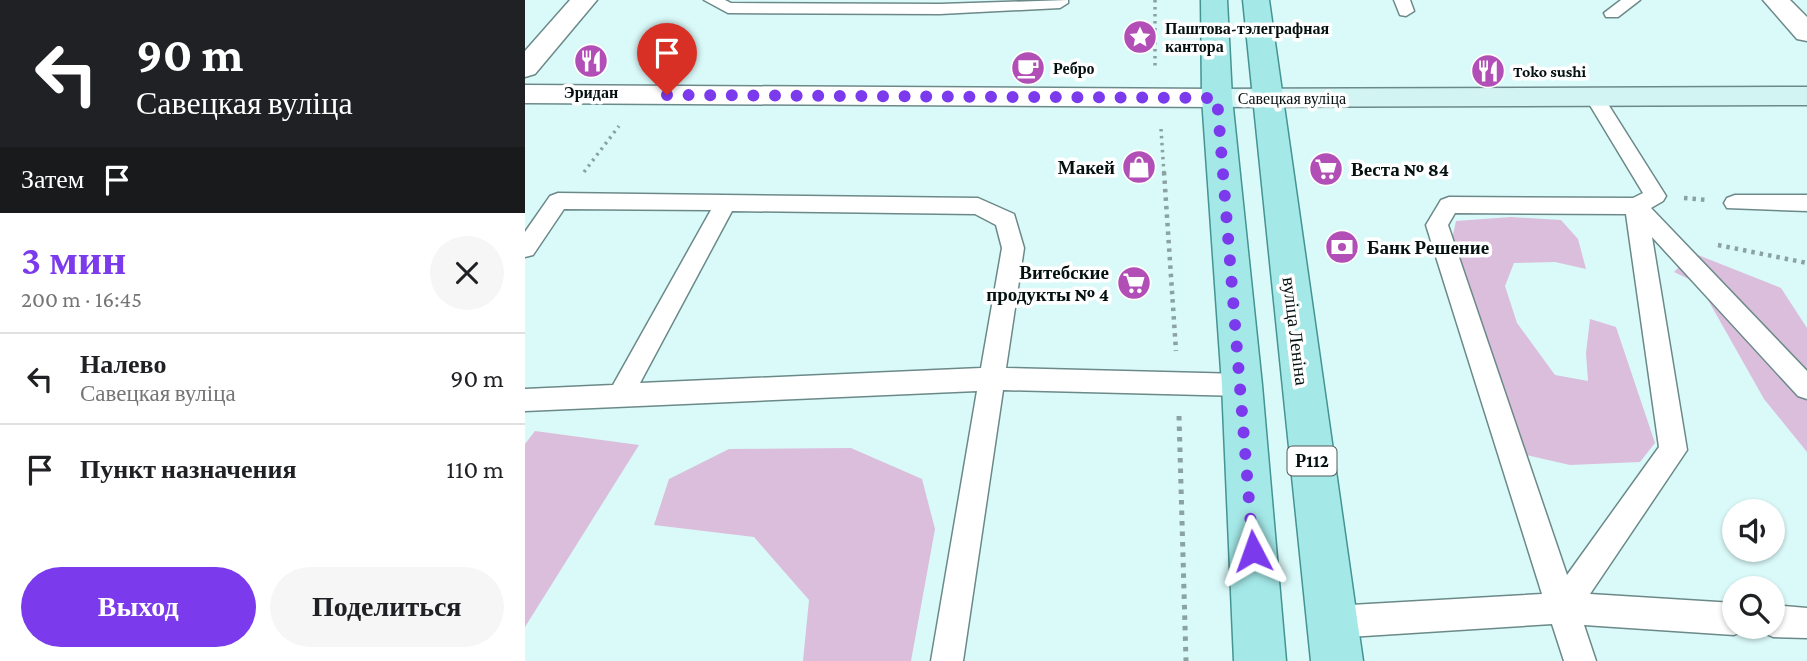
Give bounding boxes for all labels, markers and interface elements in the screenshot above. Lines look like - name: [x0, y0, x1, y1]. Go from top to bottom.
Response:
- place icon: Паштова-тэлеграфная кантора: [1121, 18, 1159, 56]
- place label: Паштова-тэлеграфная кантора: [1165, 20, 1329, 56]
- pin: [637, 23, 697, 95]
- text: 90 m: [136, 27, 243, 82]
- icon: left: [21, 28, 112, 119]
- icon: arrive: [648, 34, 686, 72]
- restaurant icon: Эридан: [572, 42, 610, 80]
- cafe icon: Ребро: [1009, 49, 1047, 87]
- restaurant icon: Toko sushi: [1469, 52, 1507, 90]
- place label: Ребро: [1053, 60, 1095, 78]
- place label: Toko sushi: [1513, 63, 1586, 80]
- place label: Эридан: [564, 84, 618, 102]
- text: Савецкая вуліца: [136, 85, 353, 121]
- street label: Савецкая вуліца: [1238, 90, 1346, 108]
- shop icon: Макей: [1120, 148, 1158, 186]
- supermarket icon: Веста № 84: [1307, 150, 1345, 188]
- place label: Макей: [1058, 157, 1115, 178]
- place label: Веста № 84: [1351, 159, 1449, 180]
- icon: arrive: [98, 161, 136, 199]
- text: Затем: [21, 165, 84, 194]
- bank icon: Банк Решение: [1323, 228, 1361, 266]
- text: 3 мин: [21, 236, 126, 283]
- button: close: [430, 236, 504, 310]
- place label: Банк Решение: [1367, 237, 1489, 258]
- place label: Витебские продукты № 4: [986, 262, 1109, 305]
- supermarket icon: Витебские продукты № 4: [1115, 264, 1153, 302]
- street label: вуліца Леніна: [1278, 276, 1313, 387]
- text: 200 m · 16:45: [21, 286, 142, 312]
- text: Налево: [80, 350, 166, 379]
- icon: left: [21, 360, 59, 398]
- text: 90 m: [450, 364, 504, 393]
- text: Савецкая вуліца: [80, 380, 236, 406]
- road number: Р112: [1287, 447, 1337, 476]
- icon: arrive: [21, 451, 59, 489]
- text: Пункт назначения: [80, 455, 297, 484]
- text: 110 m: [446, 455, 504, 484]
- map controls: [1722, 499, 1785, 639]
- button: sound: [1722, 499, 1785, 562]
- position arrow: [1216, 514, 1290, 588]
- button: Выход: [21, 567, 256, 647]
- button: Поделиться: [270, 567, 504, 647]
- button: search: [1722, 576, 1785, 639]

